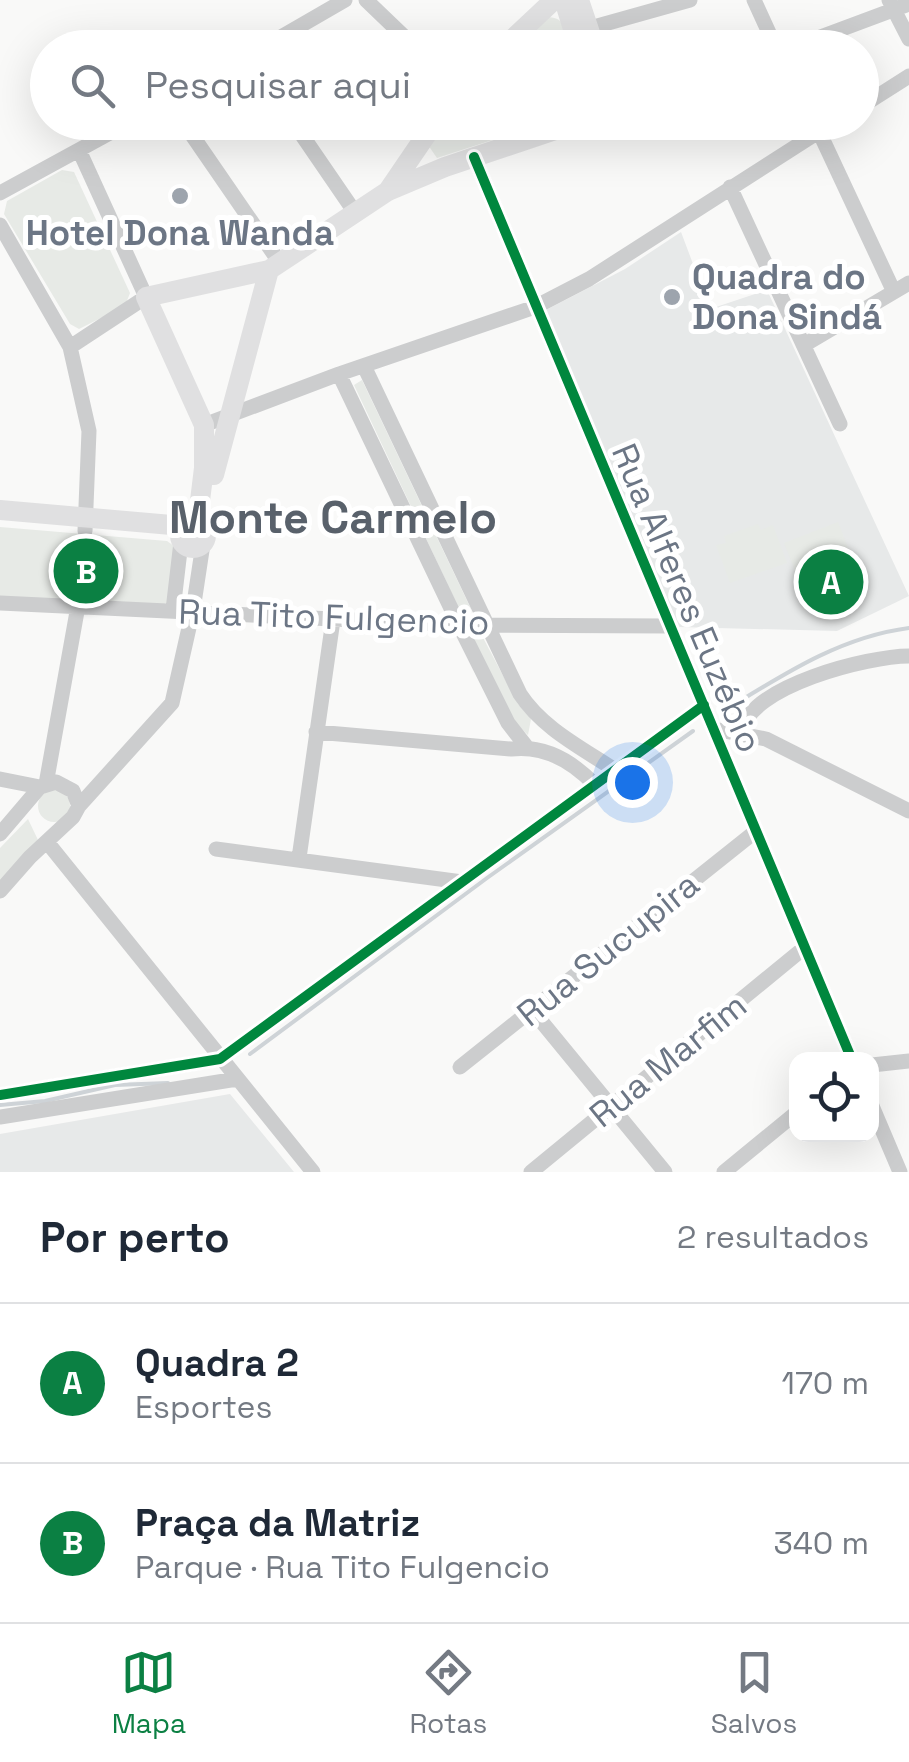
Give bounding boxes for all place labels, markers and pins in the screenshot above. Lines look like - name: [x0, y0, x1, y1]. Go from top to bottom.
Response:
- marker: Hotel Dona Wanda: [169, 185, 191, 207]
- place label: Hotel Dona Wanda: [26, 211, 334, 255]
- place label: Quadra do Dona Sindá: [692, 255, 882, 339]
- marker: Quadra do Dona Sindá: [661, 286, 683, 308]
- pin: B: [54, 534, 118, 608]
- pin: A: [798, 544, 864, 620]

